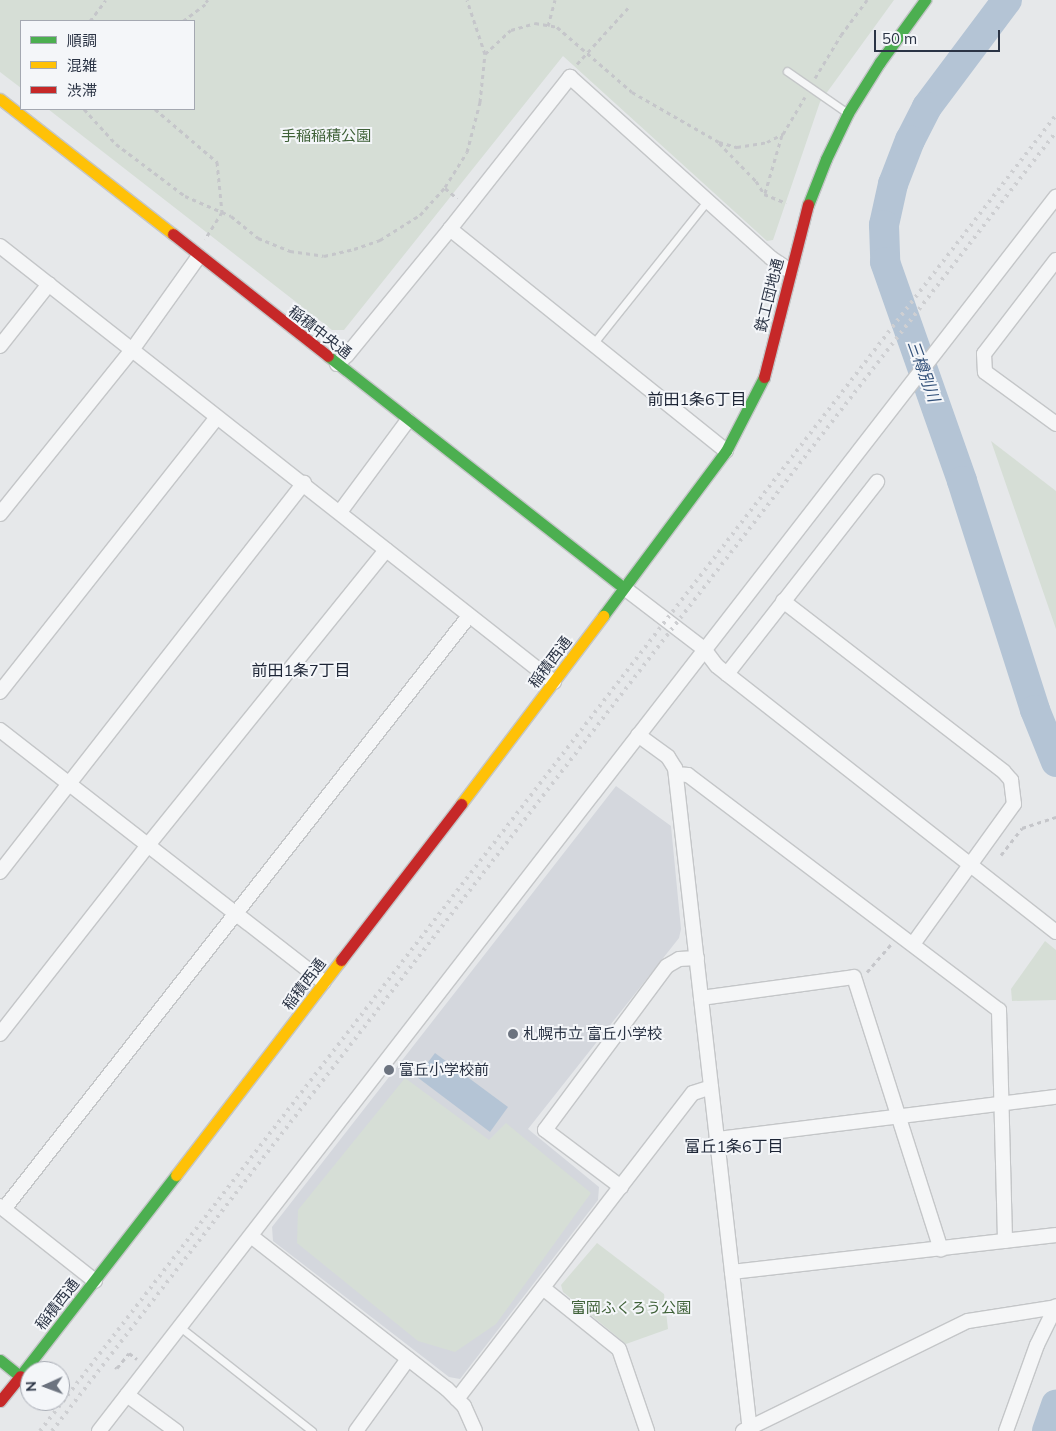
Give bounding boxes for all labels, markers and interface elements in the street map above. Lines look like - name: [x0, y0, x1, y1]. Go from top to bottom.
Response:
- legend: [20, 20, 195, 110]
- scale bar: [876, 20, 1002, 52]
- text: 50 m: [882, 29, 917, 48]
- text: 順調: [67, 31, 97, 50]
- text: 混雑: [67, 56, 97, 75]
- text: 渋滞: [67, 81, 97, 100]
- park label: 手稲稲積公園: [281, 127, 371, 145]
- street label: 鉄工団地通: [751, 256, 787, 334]
- street label: 稲積中央通: [285, 302, 355, 362]
- water label: 三樽別川: [904, 338, 944, 404]
- district label: 前田1条6丁目: [647, 389, 747, 409]
- street label: 稲積西通: [525, 633, 575, 691]
- district label: 前田1条7丁目: [251, 660, 351, 680]
- street label: 稲積西通: [279, 955, 329, 1013]
- place label: 札幌市立 富丘小学校: [523, 1025, 662, 1043]
- marker: 札幌市立 富丘小学校: [507, 1028, 519, 1040]
- place label: 富丘小学校前: [399, 1061, 489, 1079]
- marker: 富丘小学校前: [383, 1064, 395, 1076]
- district label: 富丘1条6丁目: [684, 1136, 784, 1156]
- street label: 稲積西通: [31, 1275, 83, 1333]
- park label: 富岡ふくろう公園: [571, 1299, 691, 1317]
- north arrow: [20, 1361, 70, 1411]
- text: N: [22, 1381, 40, 1392]

